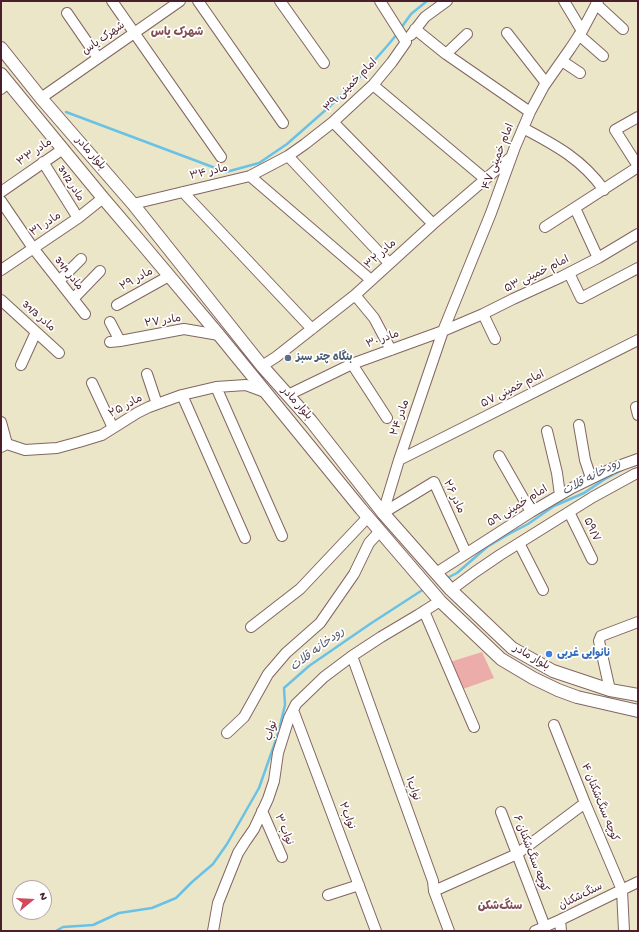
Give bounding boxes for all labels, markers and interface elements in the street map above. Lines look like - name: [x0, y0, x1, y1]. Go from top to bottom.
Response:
- street label: شهرک یاس: [80, 19, 128, 59]
- district label: شهرک یاس: [151, 26, 203, 40]
- street label: امام خمینی ۳۹: [322, 57, 380, 115]
- street label: امام خمینی ۴۷: [480, 122, 518, 192]
- street label: بلوار مادر: [72, 135, 108, 173]
- street label: مادر ۳۳: [15, 136, 55, 170]
- street label: مادر ۳۴: [189, 162, 229, 184]
- street label: مادر 31/2: [54, 164, 86, 204]
- street label: مادر ۳۱: [28, 210, 64, 240]
- street label: مادر ۳۲: [362, 237, 400, 273]
- street label: امام خمینی ۵۳: [503, 254, 571, 296]
- street label: مادر 31/1: [51, 255, 85, 293]
- street label: مادر ۲۹: [118, 266, 156, 294]
- street label: مادر 31/3: [19, 299, 57, 335]
- street label: مادر ۲۷: [144, 313, 182, 331]
- street label: مادر ۳۰: [365, 328, 401, 352]
- place label: بنگاه چتر سبز: [296, 351, 352, 365]
- marker: بنگاه چتر سبز: [283, 353, 293, 363]
- street label: امام خمینی ۵۷: [479, 368, 547, 412]
- street label: بلوار مادر: [278, 385, 314, 423]
- street label: مادر ۲۵: [107, 392, 145, 422]
- street label: مادر ۲۴: [389, 398, 413, 438]
- water label: رودخانه قلات: [560, 457, 624, 499]
- street label: مادر ۲۶: [439, 478, 467, 516]
- street label: امام خمینی ۵۹: [485, 483, 551, 531]
- street label: ۵۹/۷: [580, 516, 602, 544]
- water label: رودخانه قلات: [288, 625, 348, 675]
- street label: بلوار مادر: [510, 642, 552, 674]
- place label: نانوایی غربی: [557, 647, 611, 661]
- marker: نانوایی غربی: [544, 649, 554, 659]
- street label: نواب: [263, 719, 281, 743]
- street label: کوچه سنگ‌شکنان ۴: [577, 762, 621, 844]
- street label: نواب۱: [402, 775, 422, 803]
- street label: نواب۲: [335, 801, 357, 831]
- street label: نواب ۳: [271, 813, 295, 847]
- street label: کوچه سنگ‌شکنان ۶: [509, 814, 551, 894]
- north arrow: [12, 880, 52, 920]
- street label: سنگ‌شکنان: [557, 881, 605, 913]
- text: N: [36, 891, 49, 902]
- district label: سنگ‌شکن: [478, 900, 522, 914]

